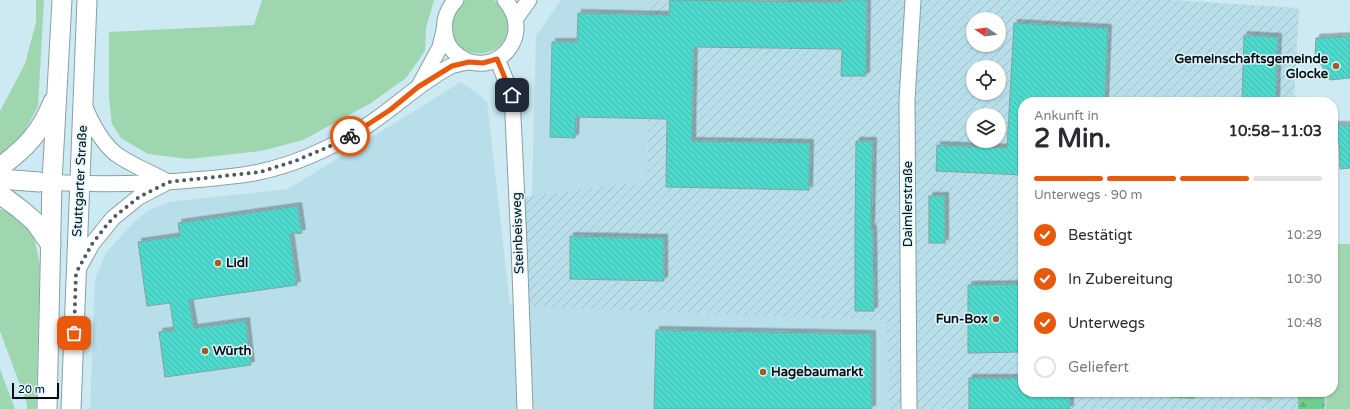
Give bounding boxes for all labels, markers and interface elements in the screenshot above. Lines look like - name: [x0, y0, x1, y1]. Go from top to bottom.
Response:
- north arrow: [966, 12, 1006, 52]
- map controls: [966, 12, 1006, 148]
- place label: Gemeinschaftsgemeinde Glocke: [1175, 51, 1329, 82]
- button: locate: [966, 60, 1006, 100]
- marker: Gemeinschaftsgemeinde Glocke: [1331, 61, 1341, 71]
- pin: [495, 78, 529, 112]
- icon: home: [501, 84, 523, 106]
- button: layers: [966, 108, 1006, 148]
- text: Ankunft in: [1034, 108, 1099, 124]
- courier: [330, 116, 370, 156]
- text: 10:58–11:03: [1229, 122, 1322, 140]
- text: 2 Min.: [1034, 123, 1111, 154]
- street label: Stuttgarter Straße: [69, 125, 91, 237]
- icon: bike: [339, 125, 361, 147]
- street label: Daimlerstraße: [900, 161, 916, 247]
- text: Unterwegs · 90 m: [1034, 187, 1142, 203]
- street label: Steinbeisweg: [509, 192, 527, 274]
- icon: check: [1034, 224, 1056, 246]
- text: Bestätigt: [1068, 226, 1133, 244]
- text: 10:29: [1286, 227, 1322, 243]
- place label: Lidl: [226, 255, 248, 271]
- marker: Lidl: [213, 258, 223, 268]
- icon: check: [1034, 268, 1056, 290]
- text: In Zubereitung: [1068, 270, 1173, 288]
- text: 10:30: [1286, 271, 1322, 287]
- place label: Fun-Box: [936, 311, 988, 327]
- icon: check: [1034, 312, 1056, 334]
- marker: Fun-Box: [991, 314, 1001, 324]
- text: Unterwegs: [1068, 314, 1145, 332]
- text: 10:48: [1286, 315, 1322, 331]
- pin: [57, 316, 91, 350]
- icon: bag: [63, 322, 85, 344]
- place label: Würth: [213, 343, 251, 359]
- marker: Würth: [200, 346, 210, 356]
- text: Geliefert: [1068, 358, 1129, 376]
- place label: Hagebaumarkt: [771, 364, 863, 380]
- marker: Hagebaumarkt: [758, 367, 768, 377]
- scale bar: [12, 381, 59, 400]
- text: 20 m: [18, 383, 45, 396]

